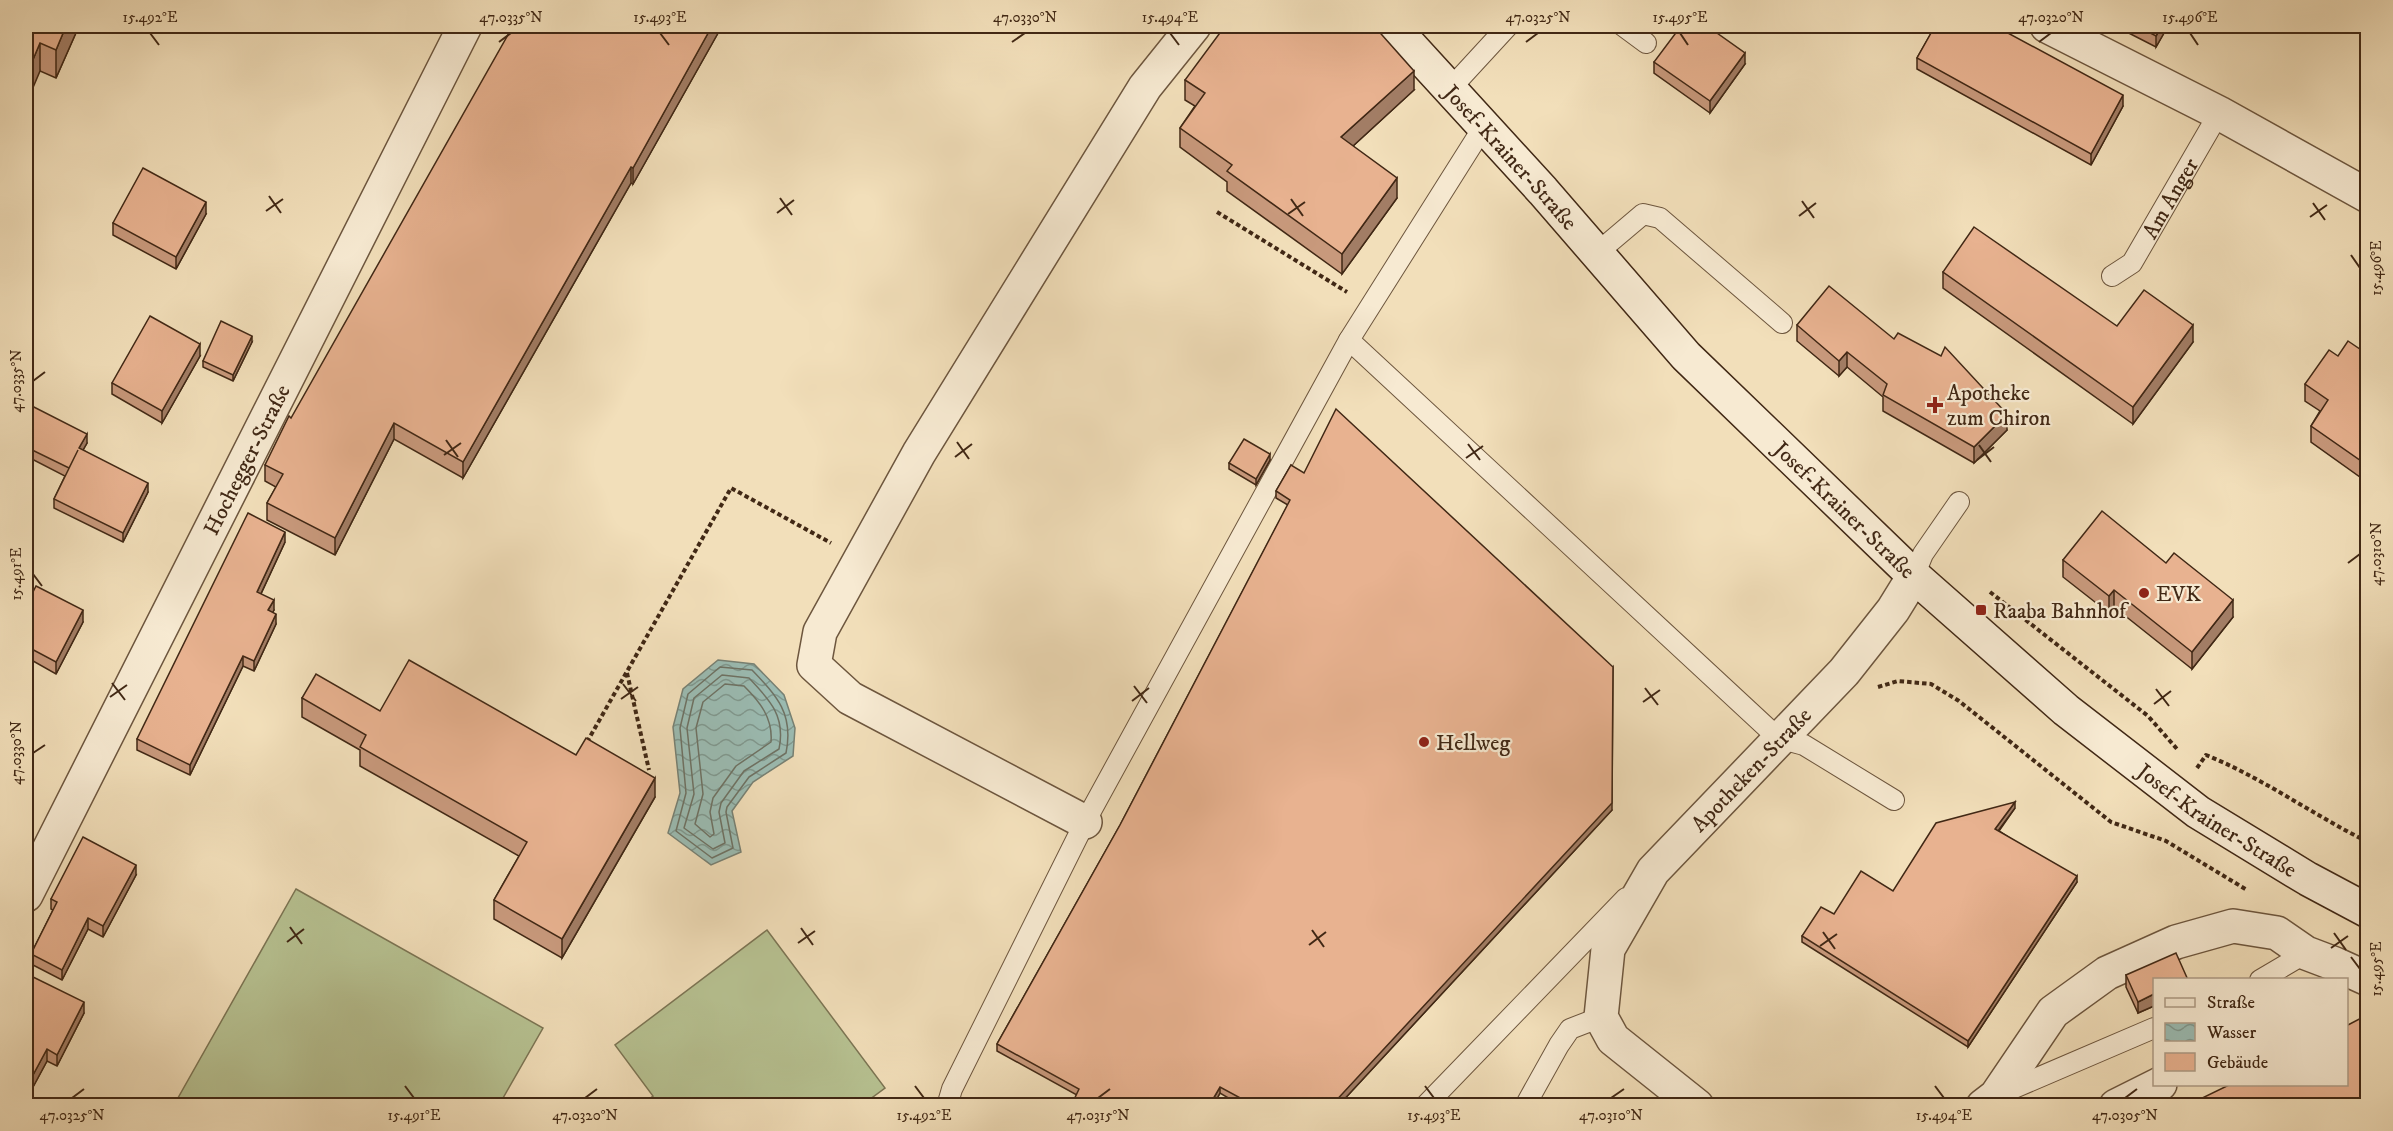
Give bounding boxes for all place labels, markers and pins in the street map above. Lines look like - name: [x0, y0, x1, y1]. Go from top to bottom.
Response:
- place label: Apotheke zum Chiron: [1947, 380, 2051, 432]
- marker: Apotheke zum Chiron: [1928, 398, 1942, 412]
- place label: EVK: [2156, 581, 2202, 608]
- marker: EVK: [2137, 586, 2151, 600]
- place label: Raaba Bahnhof: [1993, 598, 2130, 625]
- marker: Raaba Bahnhof: [1974, 603, 1988, 617]
- place label: Hellweg: [1436, 730, 1510, 757]
- marker: Hellweg: [1417, 735, 1431, 749]

